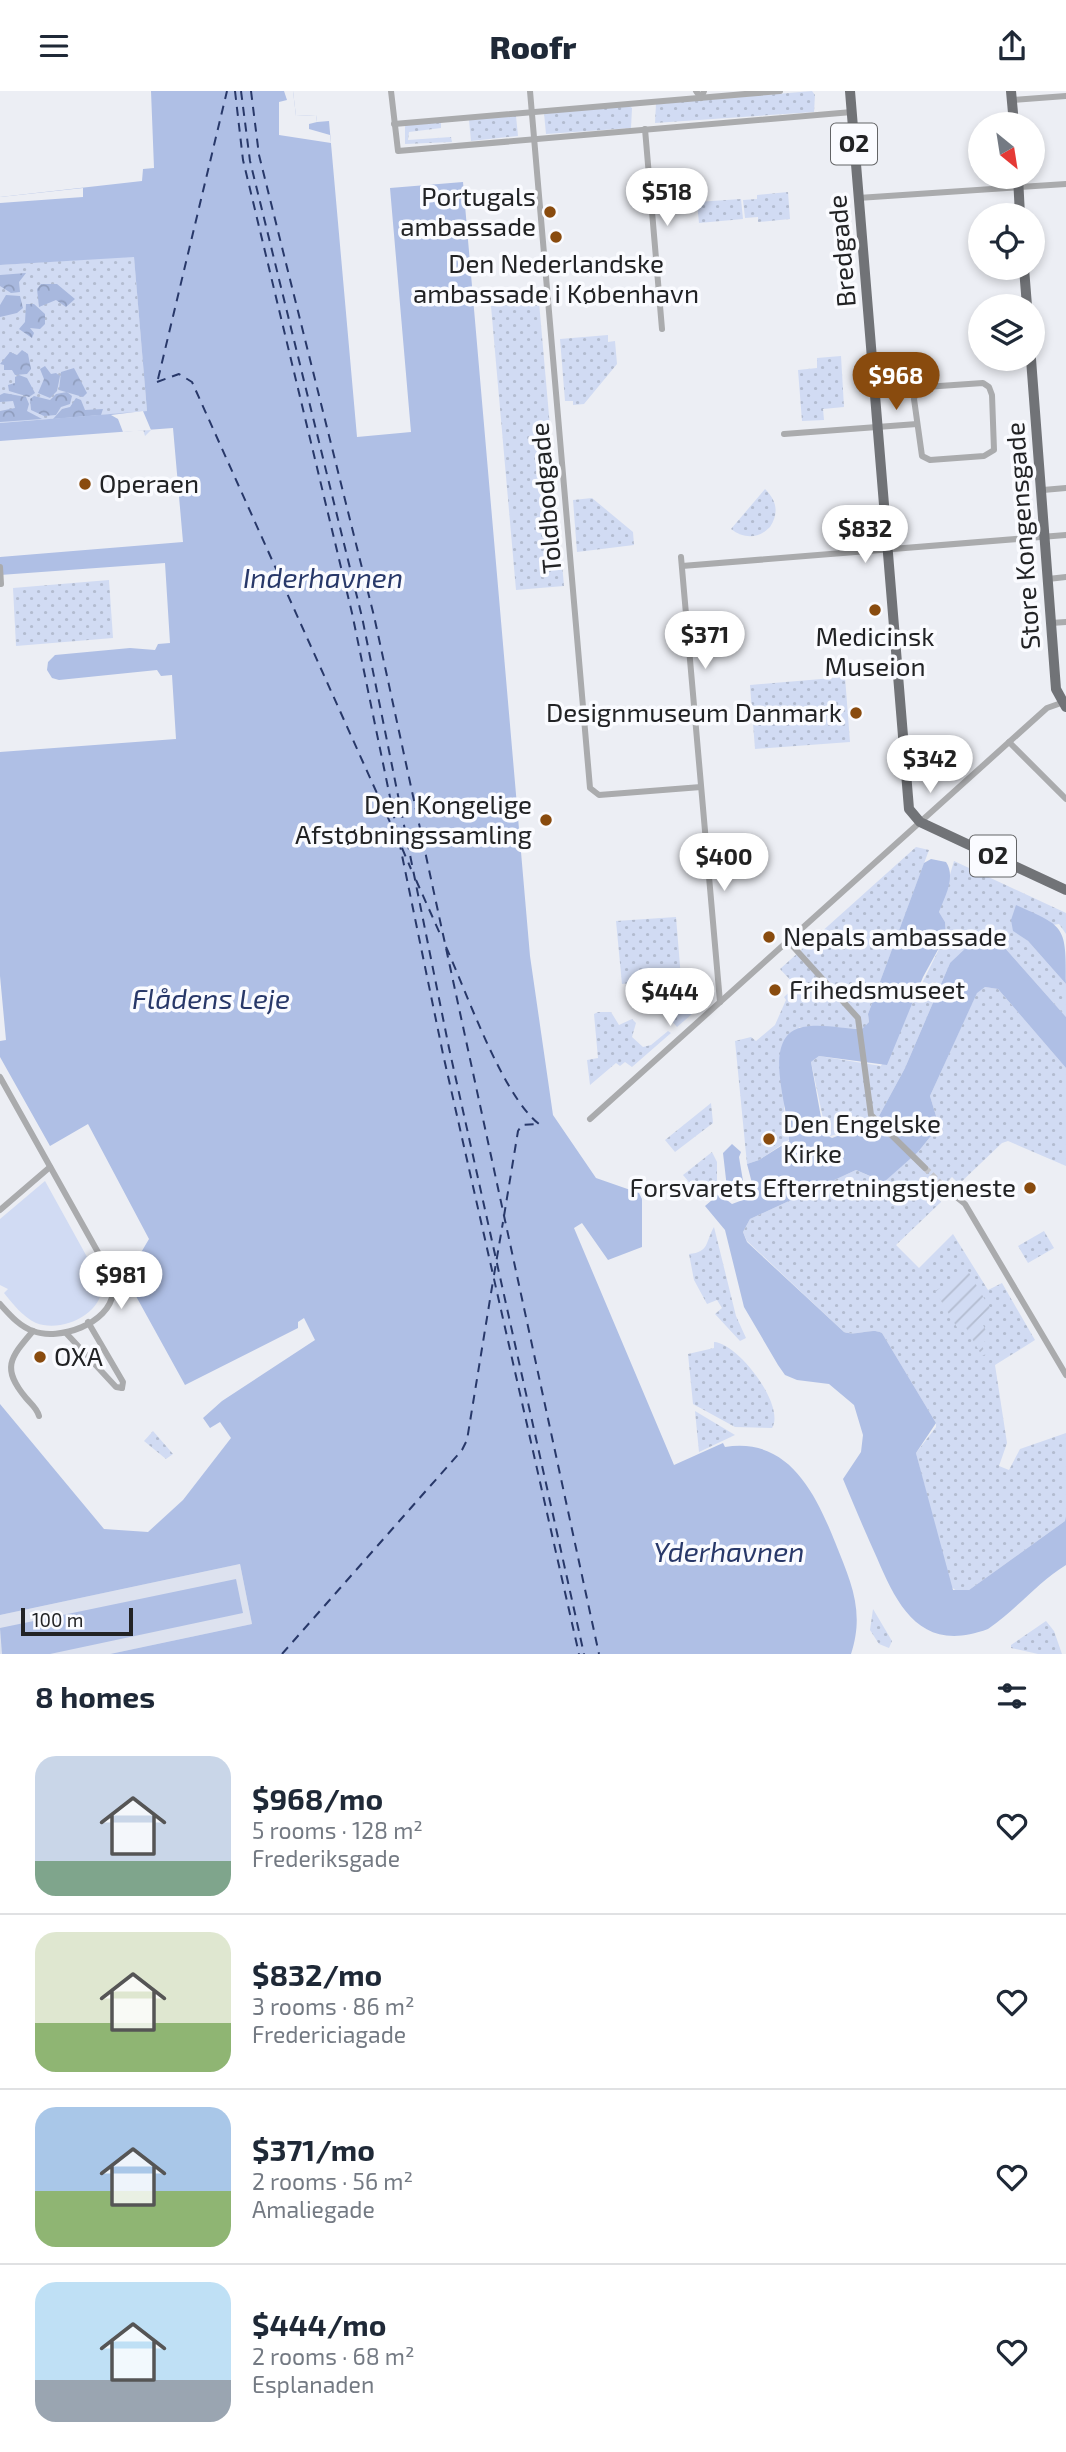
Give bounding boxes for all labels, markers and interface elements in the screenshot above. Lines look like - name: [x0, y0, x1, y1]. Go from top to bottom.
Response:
- icon: menu: [35, 27, 73, 65]
- text: Roofr: [490, 27, 576, 65]
- icon: share: [993, 27, 1031, 65]
- north arrow: [968, 112, 1045, 189]
- map controls: [968, 112, 1045, 371]
- road number: O2: [831, 123, 877, 165]
- pin: $518: [626, 169, 708, 228]
- text: $518: [642, 177, 692, 205]
- place label: Portugals ambassade: [400, 180, 536, 241]
- street label: Bredgade: [820, 194, 861, 309]
- button: locate: [968, 203, 1045, 280]
- marker: Portugals ambassade: [542, 204, 558, 220]
- marker: Den Nederlandske ambassade i København: [548, 229, 564, 245]
- place label: Den Nederlandske ambassade i København: [413, 247, 699, 308]
- button: layers: [968, 294, 1045, 371]
- pin: $968: [855, 353, 937, 412]
- text: $968: [869, 361, 923, 389]
- street label: Toldbodgade: [522, 421, 567, 575]
- street label: Store Kongensgade: [998, 421, 1045, 651]
- place label: Operaen: [99, 467, 199, 498]
- marker: Operaen: [77, 476, 93, 492]
- pin: $832: [824, 505, 906, 565]
- text: $832: [838, 514, 892, 542]
- water label: Inderhavnen: [243, 560, 403, 594]
- marker: Medicinsk Museion: [867, 602, 883, 618]
- pin: $371: [664, 611, 746, 671]
- text: $371: [681, 620, 729, 648]
- place label: Medicinsk Museion: [816, 620, 934, 681]
- place label: Designmuseum Danmark: [546, 696, 842, 727]
- marker: Designmuseum Danmark: [848, 705, 864, 721]
- pin: $342: [889, 735, 971, 795]
- text: $342: [903, 744, 957, 772]
- place label: Den Kongelige Afstøbningssamling: [295, 788, 532, 849]
- marker: Den Kongelige Afstøbningssamling: [538, 812, 554, 828]
- pin: $400: [683, 833, 765, 893]
- road number: O2: [970, 835, 1016, 877]
- text: $400: [695, 842, 753, 870]
- place label: Nepals ambassade: [783, 920, 1007, 951]
- marker: Nepals ambassade: [761, 929, 777, 945]
- pin: $444: [629, 969, 711, 1028]
- place label: Frihedsmuseet: [789, 973, 965, 1004]
- text: $444: [641, 977, 699, 1005]
- water label: Flådens Leje: [132, 981, 290, 1015]
- marker: Frihedsmuseet: [767, 982, 783, 998]
- place label: Den Engelske Kirke: [783, 1107, 941, 1168]
- marker: Den Engelske Kirke: [761, 1131, 777, 1147]
- place label: Forsvarets Efterretningstjeneste: [630, 1171, 1016, 1202]
- marker: Forsvarets Efterretningstjeneste: [1022, 1180, 1038, 1196]
- pin: $981: [80, 1251, 162, 1311]
- text: $981: [95, 1260, 147, 1288]
- place label: OXA: [54, 1340, 103, 1371]
- marker: OXA: [32, 1349, 48, 1365]
- water label: Yderhavnen: [654, 1534, 804, 1568]
- scale bar: [21, 1605, 133, 1637]
- text: 100 m: [32, 1608, 83, 1631]
- icon: filters: [993, 1677, 1031, 1715]
- text: 8 homes: [35, 1678, 155, 1714]
- text: $968/mo: [252, 1780, 383, 1816]
- icon: home: [91, 1784, 175, 1868]
- icon: heart: [993, 1807, 1031, 1845]
- text: 5 rooms · 128 m²: [252, 1816, 423, 1844]
- text: Frederiksgade: [252, 1844, 400, 1872]
- text: $832/mo: [252, 1956, 382, 1992]
- icon: home: [91, 1960, 175, 2044]
- icon: heart: [993, 1983, 1031, 2021]
- text: 3 rooms · 86 m²: [252, 1992, 414, 2020]
- text: Fredericiagade: [252, 2020, 406, 2048]
- text: $371/mo: [252, 2131, 375, 2167]
- icon: home: [91, 2135, 175, 2219]
- icon: heart: [993, 2158, 1031, 2196]
- text: 2 rooms · 56 m²: [252, 2167, 413, 2195]
- text: Amaliegade: [252, 2195, 375, 2223]
- text: $444/mo: [252, 2306, 386, 2342]
- icon: home: [91, 2310, 175, 2394]
- icon: heart: [993, 2333, 1031, 2371]
- text: 2 rooms · 68 m²: [252, 2342, 415, 2370]
- text: Esplanaden: [252, 2370, 374, 2398]

